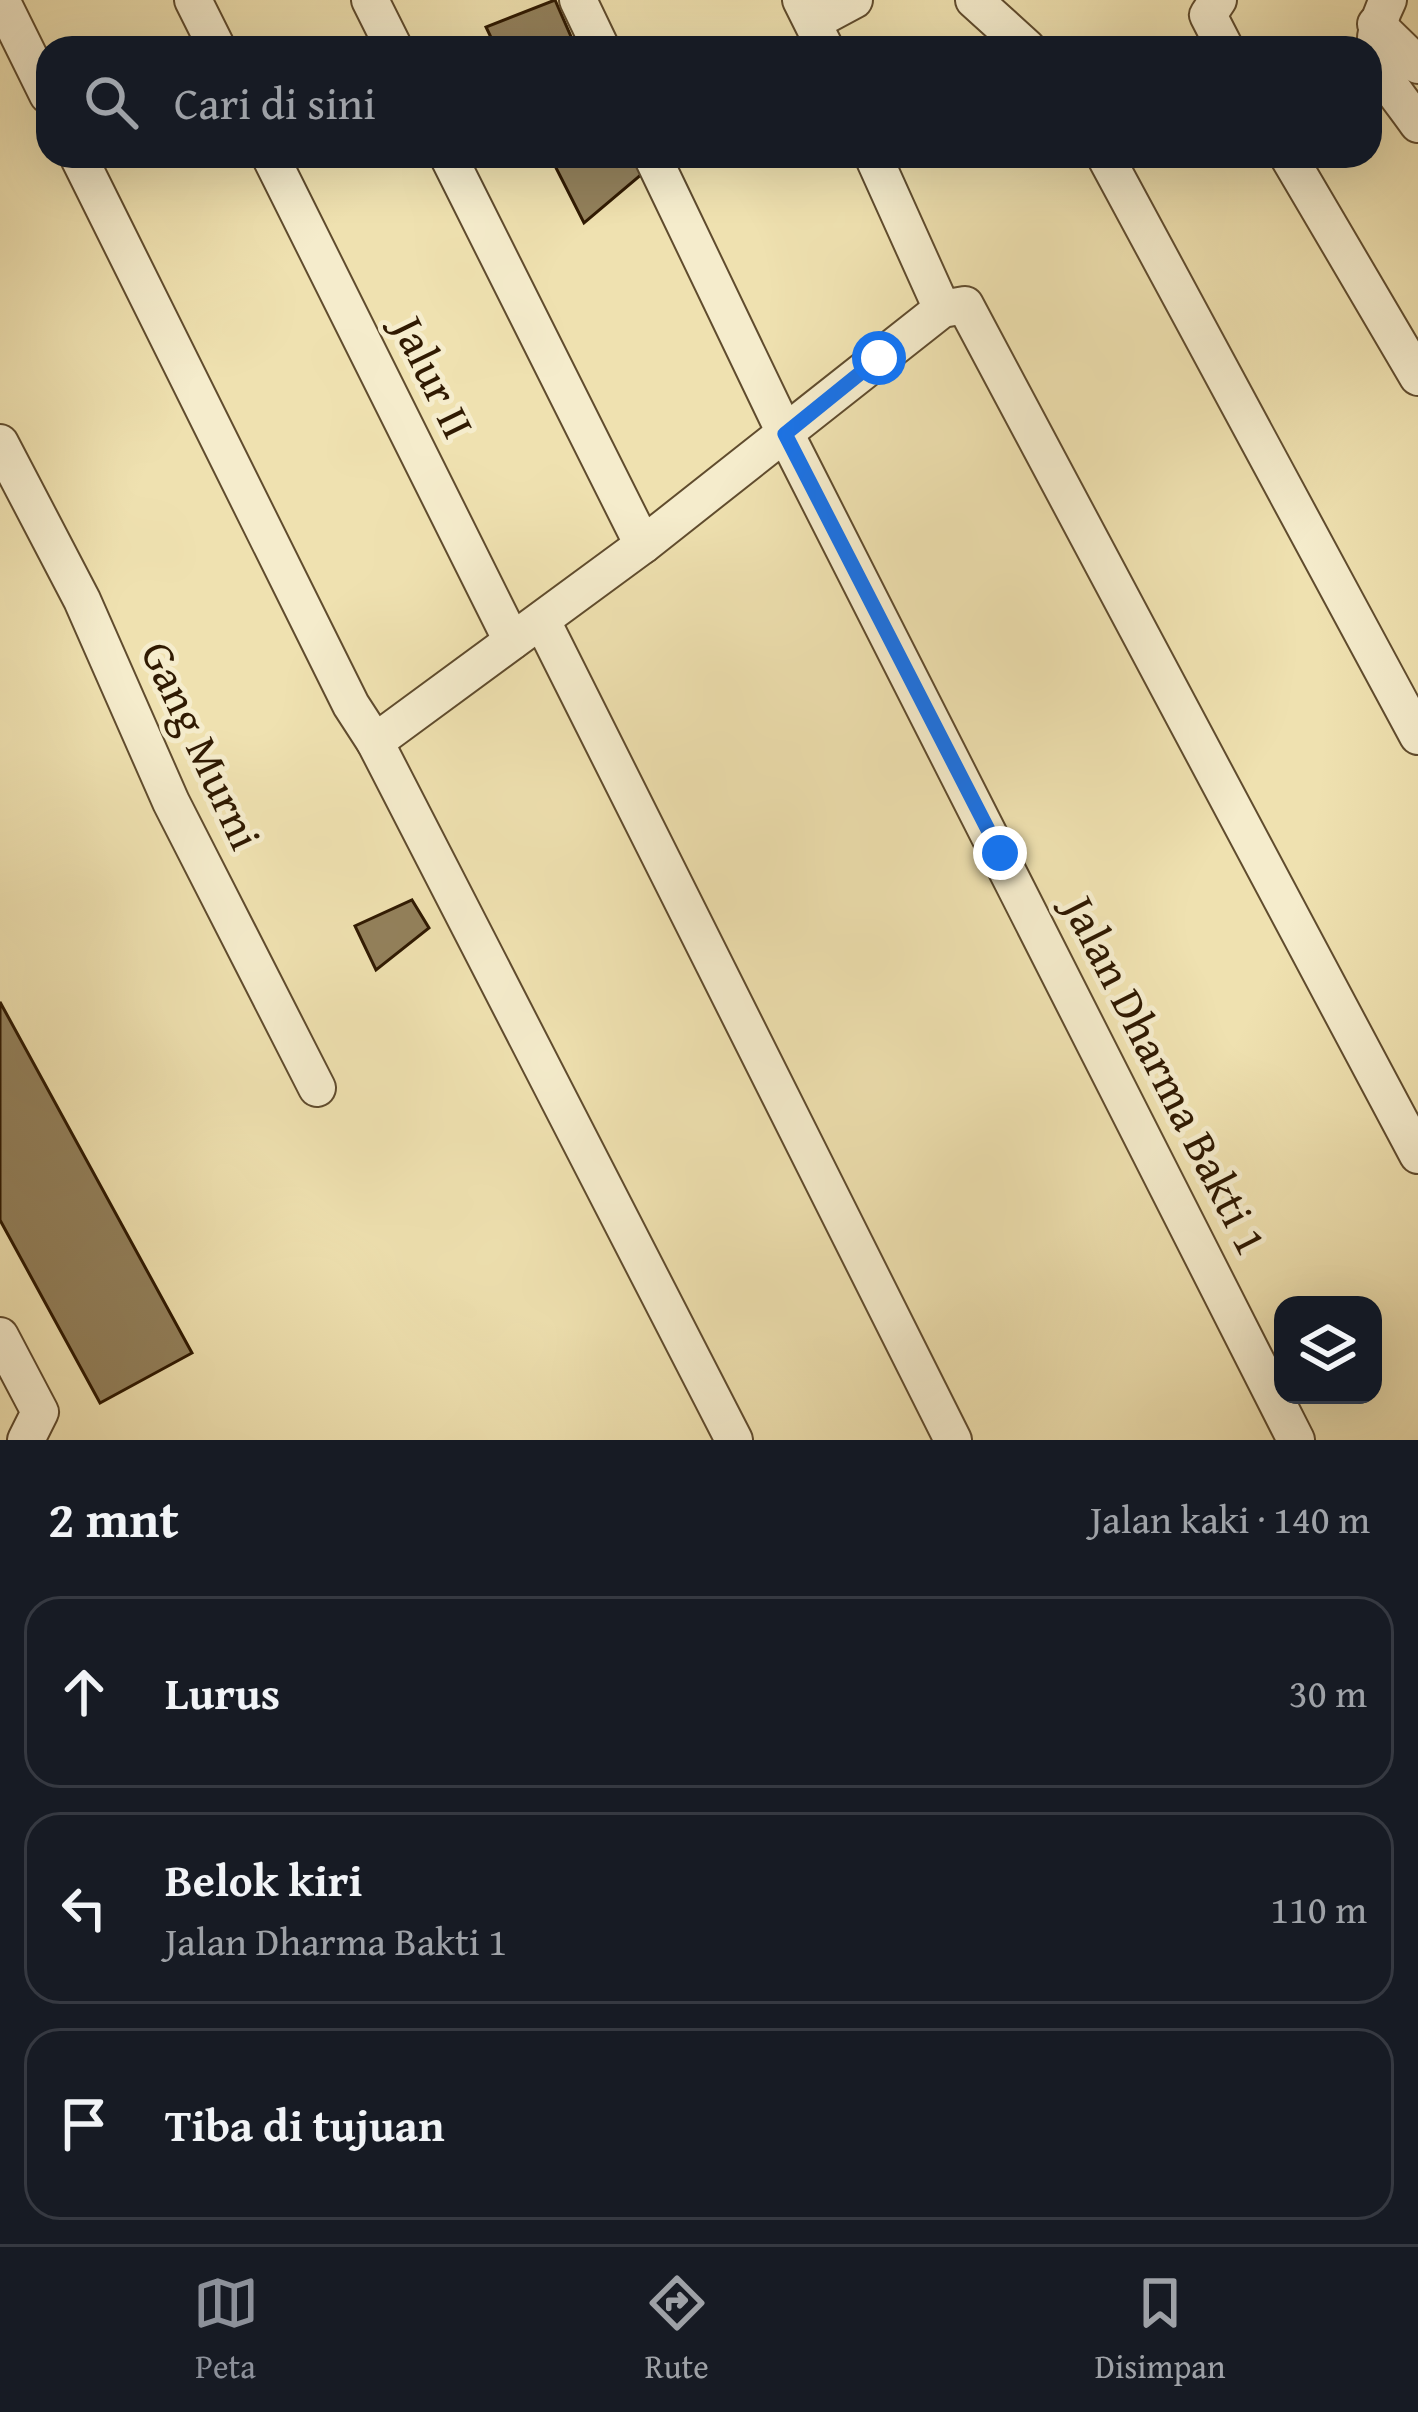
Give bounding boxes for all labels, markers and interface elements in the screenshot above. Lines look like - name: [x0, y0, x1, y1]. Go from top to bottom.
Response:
- search box: [36, 36, 1382, 168]
- icon: search: [78, 69, 144, 135]
- text: Cari di sini: [174, 70, 376, 135]
- street label: Jalur II: [375, 300, 492, 449]
- route start: [852, 331, 906, 385]
- street label: Gang Murni: [126, 630, 279, 860]
- route end: [973, 826, 1027, 880]
- street label: Jalan Dharma Bakti 1: [1046, 880, 1285, 1265]
- map controls: [1274, 1296, 1382, 1404]
- button: layers: [1274, 1296, 1382, 1404]
- text: 2 mnt: [48, 1481, 179, 1556]
- text: Jalan kaki · 140 m: [1090, 1490, 1370, 1547]
- icon: ahead: [51, 1659, 117, 1725]
- text: Lurus: [165, 1660, 280, 1725]
- text: 30 m: [1289, 1664, 1367, 1721]
- text: Belok kiri: [165, 1847, 362, 1912]
- icon: left: [51, 1875, 117, 1941]
- text: 110 m: [1270, 1880, 1367, 1937]
- text: Jalan Dharma Bakti 1: [165, 1912, 507, 1969]
- icon: arrive: [51, 2091, 117, 2157]
- text: Tiba di tujuan: [165, 2092, 445, 2157]
- tab: Peta: [193, 2270, 259, 2390]
- tab: Rute: [644, 2270, 710, 2390]
- tab: Disimpan: [1095, 2270, 1225, 2390]

